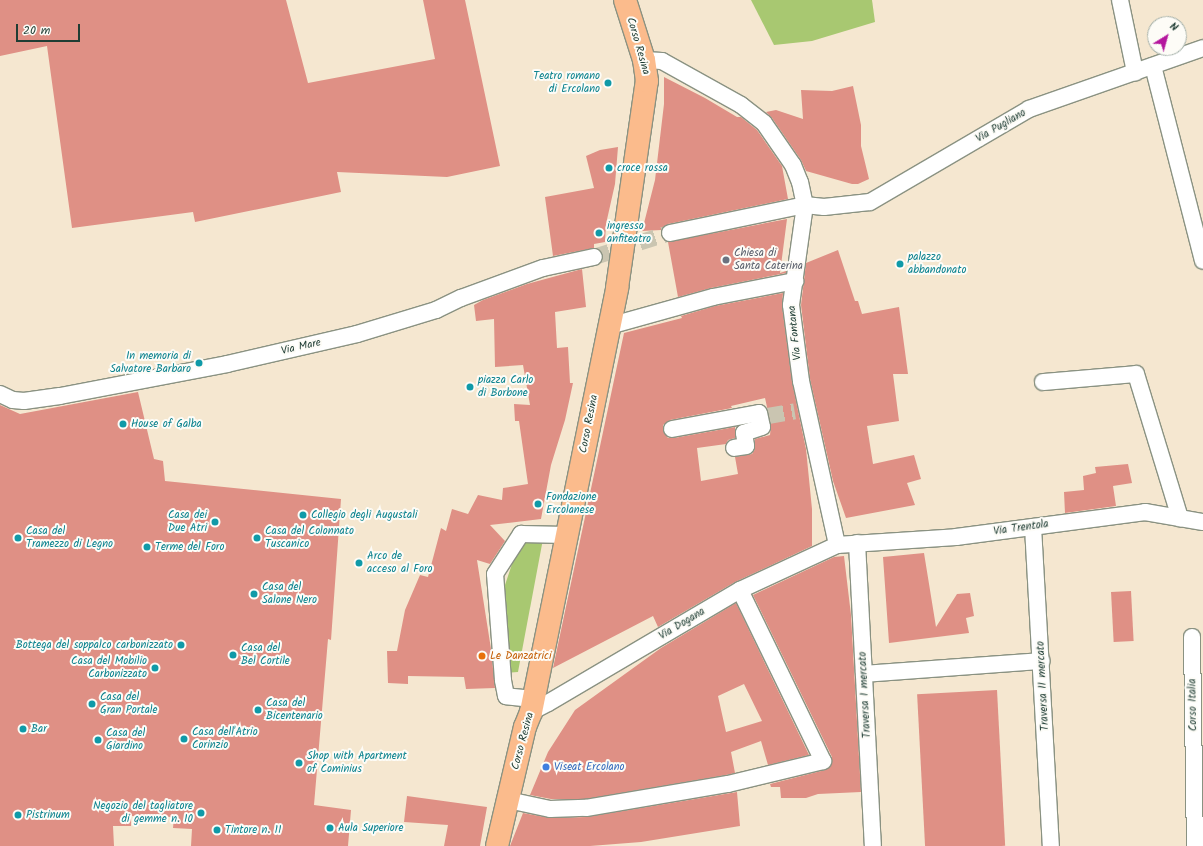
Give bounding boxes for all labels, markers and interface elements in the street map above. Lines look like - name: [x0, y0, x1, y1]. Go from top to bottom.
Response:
- scale bar: [18, 16, 82, 42]
- street label: Corso Resina: [624, 16, 652, 76]
- north arrow: [1147, 16, 1187, 56]
- text: N: [1165, 18, 1182, 36]
- text: 20 m: [23, 21, 50, 40]
- place label: Teatro romano di Ercolano: [533, 70, 600, 96]
- marker: Teatro romano di Ercolano: [603, 78, 613, 88]
- street label: Via Pugliano: [974, 106, 1028, 146]
- place label: croce rossa: [617, 161, 668, 175]
- marker: croce rossa: [604, 163, 614, 173]
- place label: ingresso anfiteatro: [607, 220, 651, 246]
- marker: ingresso anfiteatro: [594, 228, 604, 238]
- place label: Chiesa di Santa Caterina: [734, 247, 803, 273]
- place label: palazzo abbandonato: [908, 251, 966, 277]
- marker: Chiesa di Santa Caterina: [721, 255, 731, 265]
- marker: palazzo abbandonato: [895, 259, 905, 269]
- street label: Via Fontana: [786, 305, 804, 361]
- street label: Via Mare: [280, 336, 322, 358]
- place label: In memoria di Salvatore Barbaro: [110, 350, 191, 376]
- marker: In memoria di Salvatore Barbaro: [194, 358, 204, 368]
- place label: piazza Carlo di Borbone: [478, 374, 533, 400]
- marker: piazza Carlo di Borbone: [465, 382, 475, 392]
- street label: Corso Resina: [577, 394, 601, 454]
- place label: House of Galba: [131, 417, 202, 431]
- marker: House of Galba: [118, 419, 128, 429]
- place label: Fondazione Ercolanese: [546, 491, 597, 517]
- marker: Fondazione Ercolanese: [533, 499, 543, 509]
- place label: Collegio degli Augustali: [311, 508, 417, 522]
- place label: Casa dei Due Atri: [168, 509, 207, 535]
- marker: Collegio degli Augustali: [298, 510, 308, 520]
- marker: Casa dei Due Atri: [210, 517, 220, 527]
- street label: Via Trentola: [993, 518, 1049, 538]
- place label: Casa del Tramezzo di Legno: [26, 525, 113, 551]
- place label: Casa del Colonnato Tuscanico: [265, 525, 354, 551]
- marker: Casa del Tramezzo di Legno: [13, 533, 23, 543]
- marker: Casa del Colonnato Tuscanico: [252, 533, 262, 543]
- place label: Terme del Foro: [155, 540, 224, 554]
- marker: Terme del Foro: [142, 542, 152, 552]
- place label: Arco de acceso al Foro: [367, 550, 433, 576]
- marker: Arco de acceso al Foro: [354, 558, 364, 568]
- place label: Casa del Salone Nero: [262, 581, 317, 607]
- marker: Casa del Salone Nero: [249, 589, 259, 599]
- street label: Via Dogana: [657, 605, 707, 643]
- place label: Bottega del soppalco carbonizzato: [16, 638, 173, 652]
- marker: Bottega del soppalco carbonizzato: [176, 640, 186, 650]
- street label: Traversa II mercato: [1034, 641, 1052, 731]
- place label: Casa del Bel Cortile: [241, 642, 290, 668]
- place label: Le Danzatrici: [490, 649, 552, 663]
- marker: Casa del Bel Cortile: [228, 650, 238, 660]
- marker: Le Danzatrici: [477, 651, 487, 661]
- street label: Traversa I mercato: [856, 651, 874, 739]
- place label: Casa del Mobilio Carbonizzato: [71, 655, 147, 681]
- marker: Casa del Mobilio Carbonizzato: [150, 663, 160, 673]
- street label: Corso Italia: [1186, 679, 1200, 731]
- place label: Casa del Gran Portale: [100, 691, 157, 717]
- place label: Casa del Bicentenario: [266, 697, 323, 723]
- marker: Casa del Gran Portale: [87, 699, 97, 709]
- marker: Casa del Bicentenario: [253, 705, 263, 715]
- street label: Corso Resina: [509, 711, 537, 771]
- place label: Bar: [31, 722, 47, 736]
- marker: Bar: [18, 724, 28, 734]
- place label: Casa dell'Atrio Corinzio: [192, 726, 258, 752]
- place label: Casa del Giardino: [106, 727, 145, 753]
- marker: Casa dell'Atrio Corinzio: [179, 734, 189, 744]
- marker: Casa del Giardino: [93, 735, 103, 745]
- place label: Shop with Apartment of Cominius: [307, 750, 407, 776]
- marker: Shop with Apartment of Cominius: [294, 758, 304, 768]
- place label: Viseat Ercolano: [554, 760, 625, 774]
- marker: Viseat Ercolano: [541, 762, 551, 772]
- place label: Negozio del tagliatore di gemme n. 10: [93, 800, 193, 826]
- place label: Pistrinum: [26, 808, 70, 822]
- marker: Negozio del tagliatore di gemme n. 10: [196, 808, 206, 818]
- marker: Pistrinum: [13, 810, 23, 820]
- place label: Aula Superiore: [338, 821, 403, 835]
- place label: Tintore n. 11: [225, 823, 281, 837]
- marker: Aula Superiore: [325, 823, 335, 833]
- marker: Tintore n. 11: [212, 825, 222, 835]

